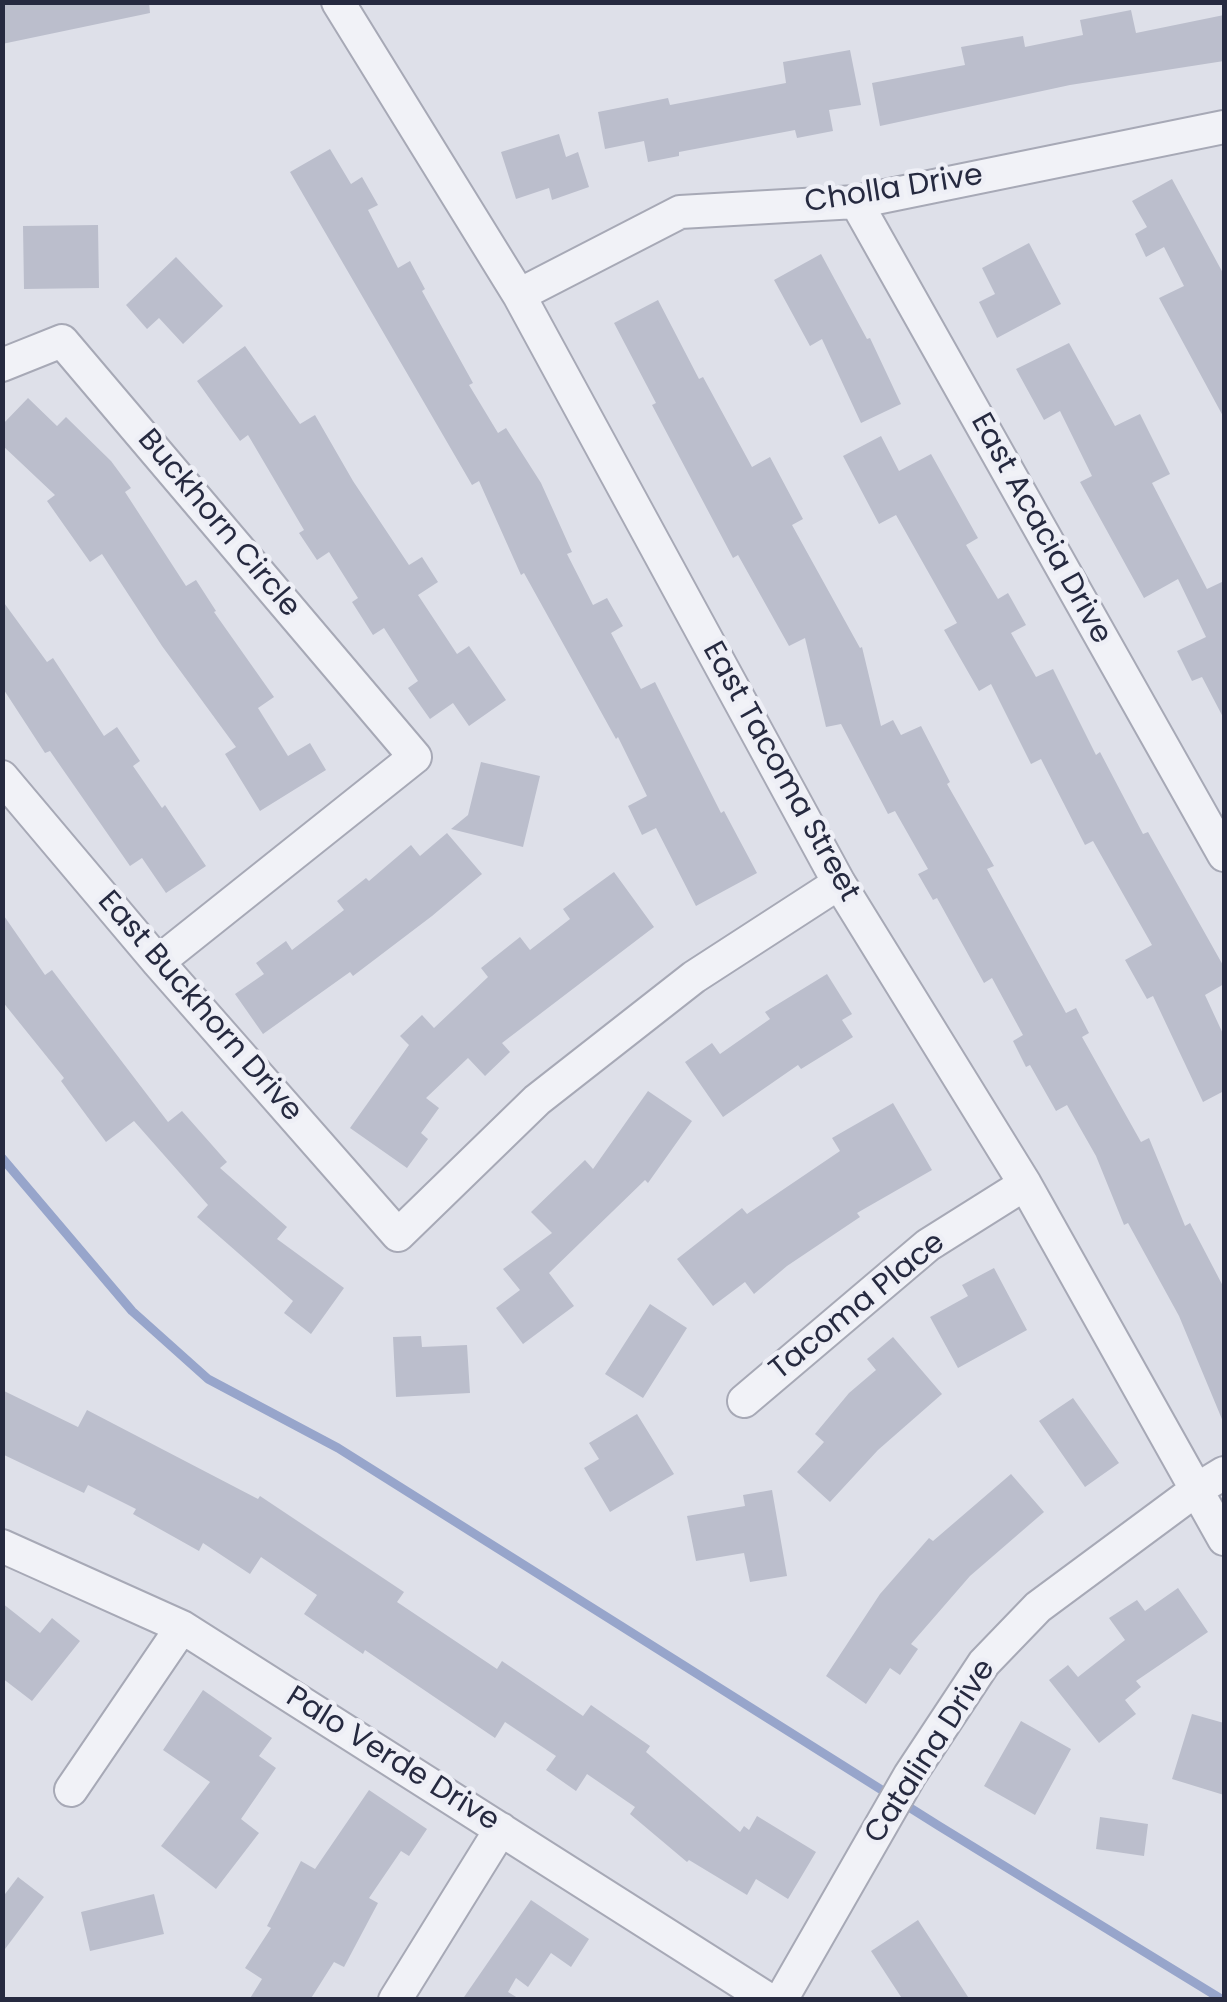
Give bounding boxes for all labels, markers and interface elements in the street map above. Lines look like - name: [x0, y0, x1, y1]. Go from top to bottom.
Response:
- street label: Cholla Drive: [802, 158, 986, 222]
- street label: East Acacia Drive: [962, 407, 1118, 651]
- street label: Buckhorn Circle: [129, 423, 307, 625]
- street label: East Tacoma Street: [694, 636, 866, 908]
- street label: East Buckhorn Drive: [89, 884, 309, 1130]
- street label: Tacoma Place: [763, 1225, 953, 1389]
- street label: Catalina Drive: [858, 1653, 1004, 1851]
- street label: Palo Verde Drive: [279, 1680, 505, 1840]

